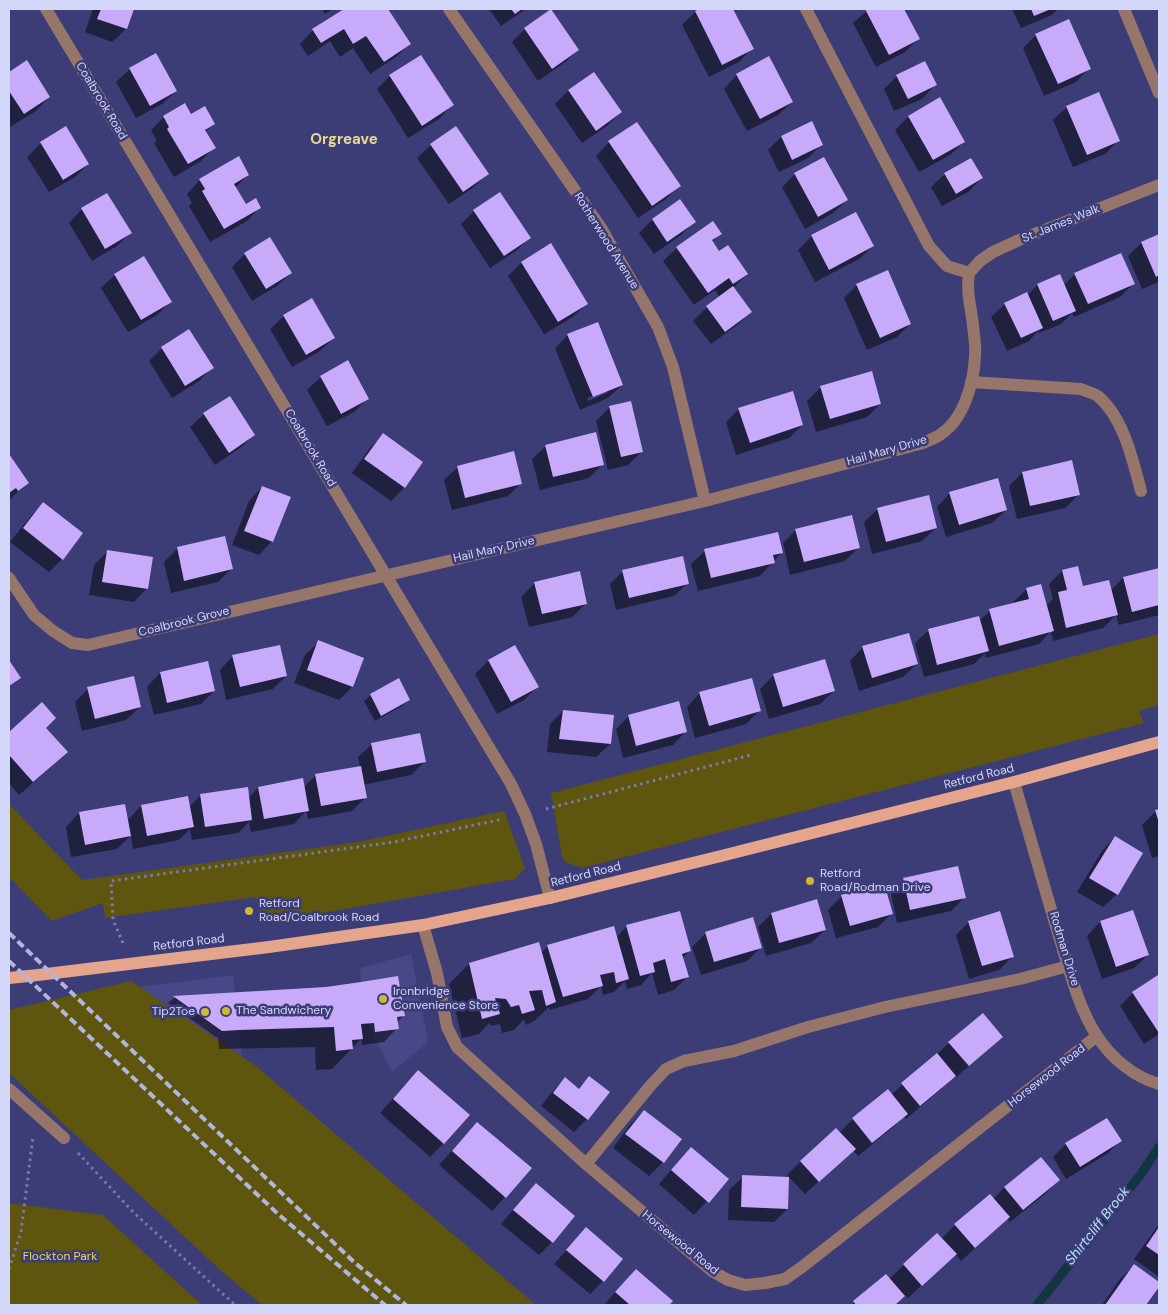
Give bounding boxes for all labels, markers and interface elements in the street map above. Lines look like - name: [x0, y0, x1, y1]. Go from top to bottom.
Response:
- street label: Coalbrook Road: [72, 60, 130, 142]
- district label: Orgreave: [310, 131, 378, 149]
- street label: Rotherwood Avenue: [570, 190, 642, 292]
- street label: St. James Walk: [1020, 202, 1102, 246]
- street label: Coalbrook Road: [281, 407, 339, 489]
- street label: Hail Mary Drive: [845, 433, 929, 469]
- street label: Hail Mary Drive: [452, 534, 536, 566]
- street label: Coalbrook Grove: [137, 604, 231, 640]
- street label: Retford Road: [942, 761, 1016, 793]
- street label: Retford Road: [549, 859, 623, 891]
- place label: Retford Road/Rodman Drive: [820, 867, 930, 895]
- marker: Retford Road/Rodman Drive: [804, 875, 816, 887]
- place label: Retford Road/Coalbrook Road: [259, 897, 379, 925]
- marker: Retford Road/Coalbrook Road: [243, 905, 255, 917]
- street label: Rodman Drive: [1046, 910, 1082, 988]
- street label: Retford Road: [152, 931, 226, 955]
- place label: Ironbridge Convenience Store: [393, 985, 498, 1013]
- marker: Ironbridge Convenience Store: [377, 993, 389, 1005]
- place label: The Sandwichery: [236, 1004, 331, 1018]
- place label: Tip2Toe: [152, 1005, 195, 1019]
- marker: The Sandwichery: [220, 1005, 232, 1017]
- marker: Tip2Toe: [199, 1006, 211, 1018]
- street label: Horsewood Road: [1005, 1041, 1089, 1111]
- water label: Shirtcliff Brook: [1062, 1183, 1134, 1269]
- street label: Horsewood Road: [639, 1208, 721, 1278]
- park label: Flockton Park: [23, 1250, 97, 1264]

